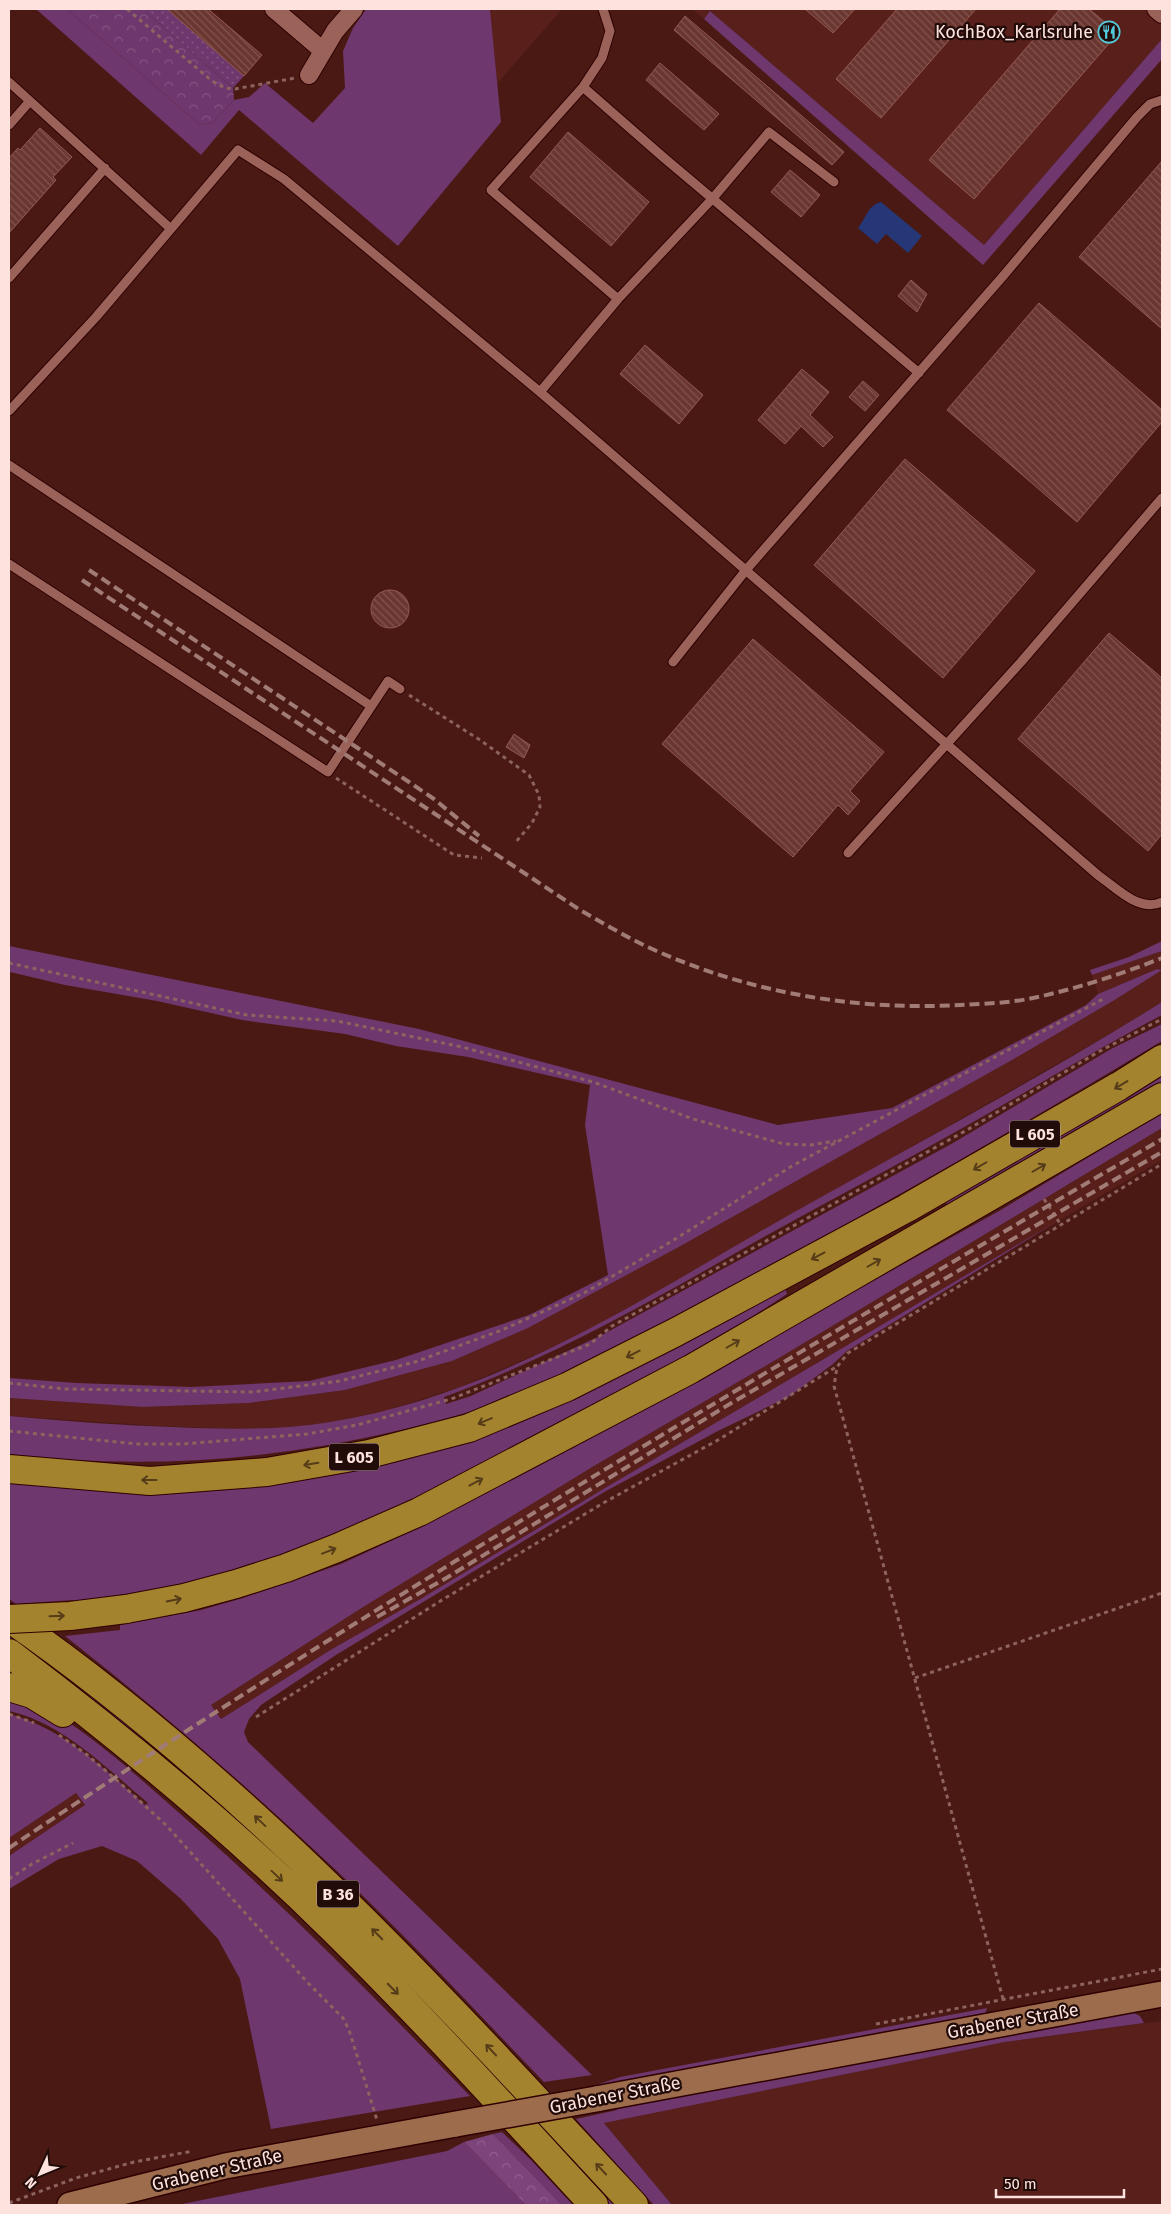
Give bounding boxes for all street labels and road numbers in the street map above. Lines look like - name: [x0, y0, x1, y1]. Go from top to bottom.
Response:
- road number: L 605: [1010, 1120, 1060, 1148]
- road number: L 605: [329, 1444, 379, 1470]
- road number: B 36: [317, 1880, 359, 1908]
- street label: Grabener Straße: [946, 1999, 1080, 2043]
- street label: Grabener Straße: [548, 2072, 682, 2118]
- street label: Grabener Straße: [150, 2144, 284, 2196]

